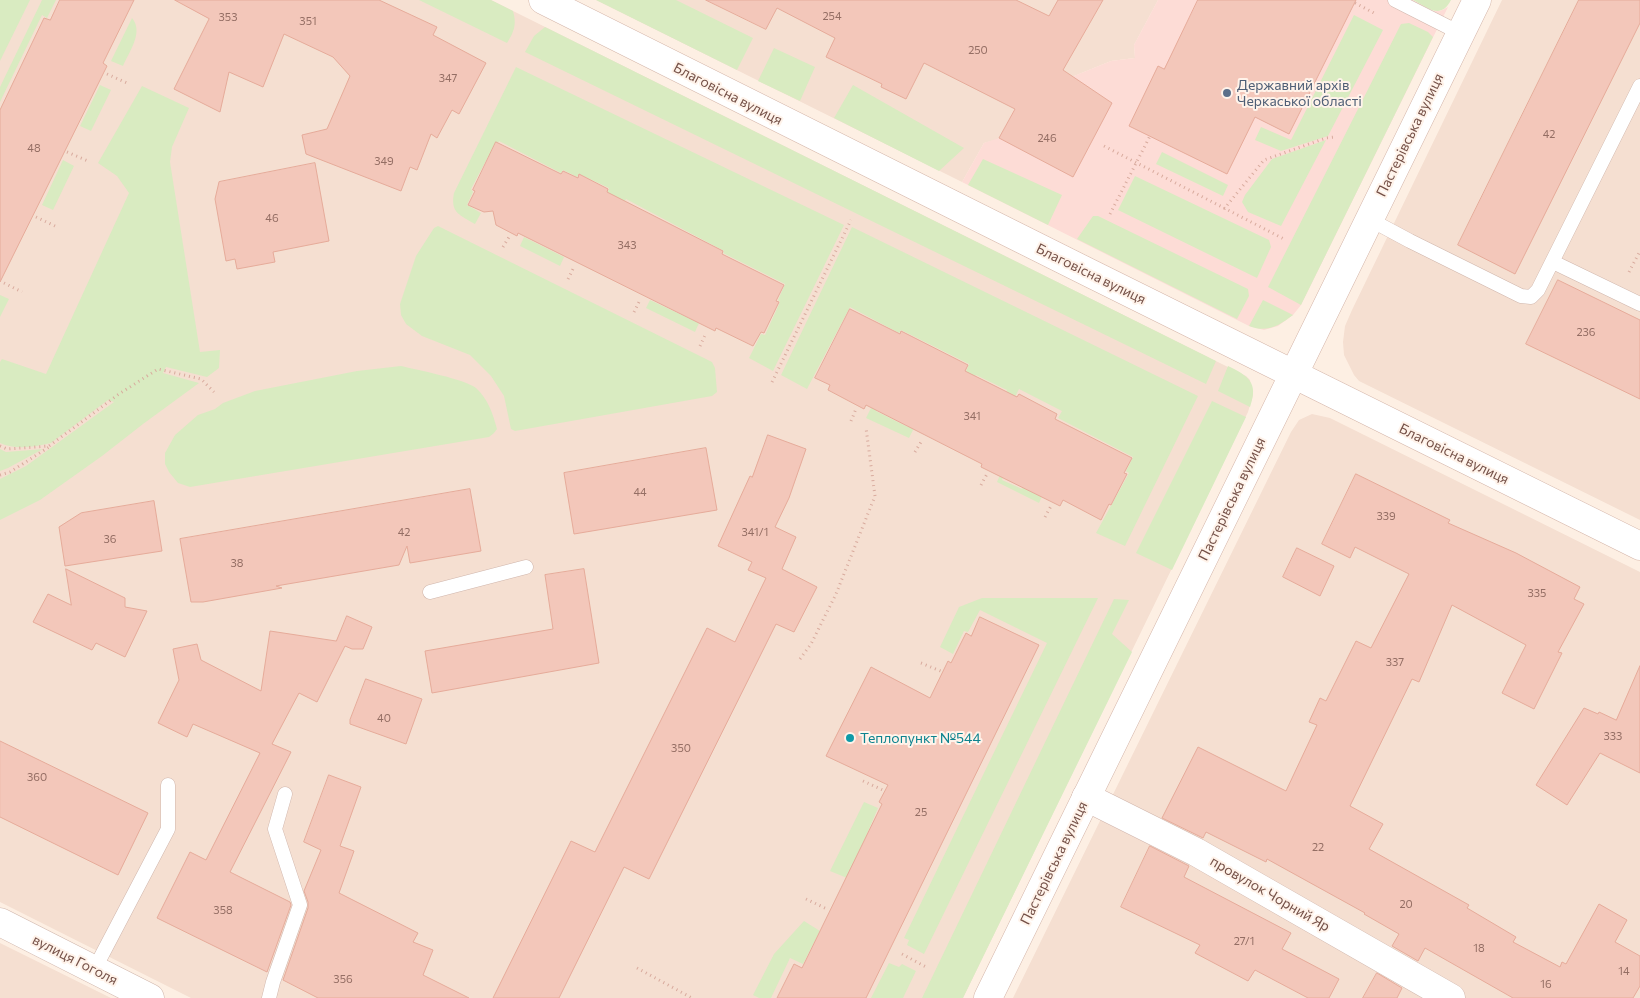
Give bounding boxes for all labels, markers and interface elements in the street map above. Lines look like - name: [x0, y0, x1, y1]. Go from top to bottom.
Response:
- house number: 254: [822, 9, 842, 23]
- house number: 353: [219, 10, 237, 24]
- house number: 351: [299, 14, 317, 28]
- house number: 250: [968, 43, 988, 57]
- street label: Благовісна вулиця: [671, 59, 785, 129]
- house number: 347: [439, 71, 457, 85]
- street label: Пастерівська вулиця: [1373, 71, 1447, 199]
- place label: Державний архів Черкаської області: [1237, 77, 1362, 110]
- marker: Державний архів Черкаської області: [1221, 87, 1233, 99]
- house number: 42: [1543, 127, 1555, 141]
- house number: 246: [1037, 131, 1057, 145]
- house number: 48: [27, 141, 41, 155]
- house number: 349: [374, 154, 394, 168]
- house number: 46: [265, 211, 279, 225]
- house number: 343: [617, 238, 637, 252]
- street label: Благовісна вулиця: [1033, 240, 1149, 308]
- house number: 236: [1576, 325, 1596, 339]
- house number: 341: [963, 409, 981, 423]
- street label: Благовісна вулиця: [1396, 420, 1512, 488]
- street label: Пастерівська вулиця: [1195, 435, 1269, 563]
- house number: 44: [633, 485, 647, 499]
- house number: 339: [1376, 509, 1396, 523]
- house number: 42: [398, 525, 410, 539]
- house number: 341/1: [742, 525, 768, 539]
- house number: 36: [104, 532, 116, 546]
- house number: 38: [231, 556, 243, 570]
- house number: 335: [1528, 586, 1546, 600]
- house number: 337: [1386, 655, 1404, 669]
- house number: 40: [377, 711, 391, 725]
- house number: 333: [1604, 729, 1622, 743]
- place label: Теплопункт №544: [860, 730, 981, 746]
- marker: Теплопункт №544: [844, 732, 856, 744]
- house number: 350: [671, 741, 691, 755]
- house number: 360: [27, 770, 47, 784]
- street label: Пастерівська вулиця: [1017, 799, 1091, 927]
- house number: 25: [915, 805, 927, 819]
- house number: 22: [1312, 840, 1324, 854]
- street label: провулок Чорний Яр: [1207, 853, 1333, 935]
- house number: 20: [1399, 897, 1413, 911]
- house number: 358: [213, 903, 233, 917]
- street label: вулиця Гоголя: [30, 931, 120, 989]
- house number: 27/1: [1234, 934, 1254, 948]
- house number: 18: [1473, 941, 1485, 955]
- house number: 14: [1618, 964, 1630, 978]
- house number: 356: [333, 972, 353, 986]
- house number: 16: [1540, 977, 1552, 991]

